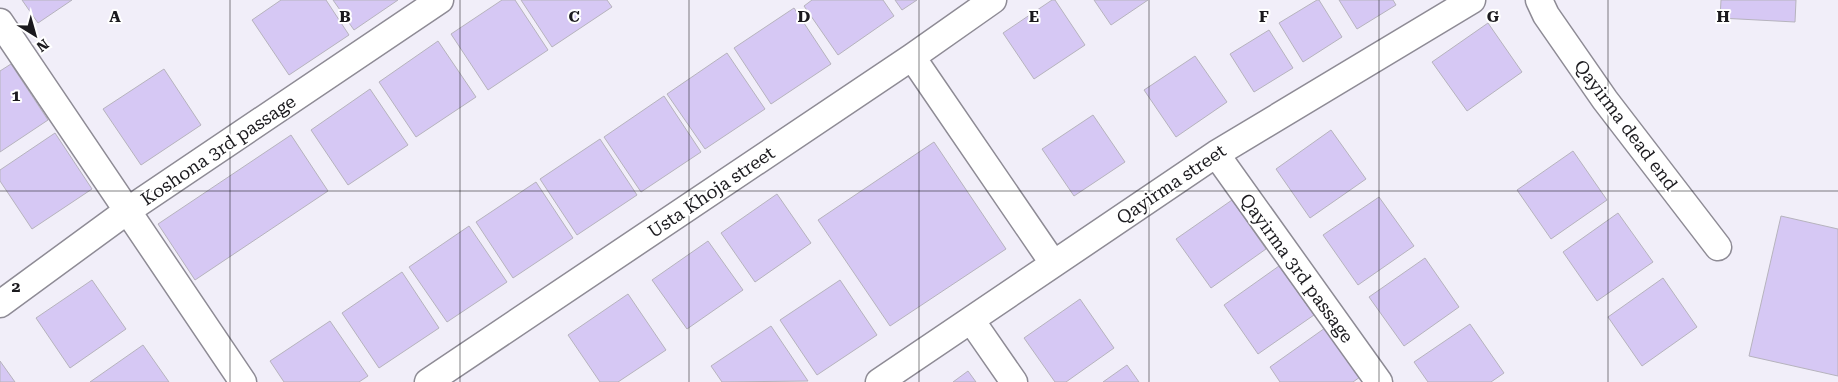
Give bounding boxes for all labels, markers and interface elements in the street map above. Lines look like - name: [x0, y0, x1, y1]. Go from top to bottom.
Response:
- text: A: [109, 7, 121, 26]
- text: B: [339, 7, 351, 26]
- text: C: [568, 7, 580, 26]
- text: D: [798, 7, 811, 26]
- text: E: [1029, 7, 1039, 26]
- text: F: [1259, 7, 1269, 26]
- text: G: [1487, 7, 1500, 26]
- text: H: [1716, 7, 1730, 26]
- north arrow: [10, 10, 60, 60]
- text: N: [34, 36, 52, 55]
- street label: Qayirma dead end: [1570, 56, 1682, 195]
- text: 1: [12, 86, 21, 105]
- street label: Koshona 3rd passage: [137, 90, 299, 210]
- street label: Qayirma street: [1112, 140, 1230, 228]
- street label: Usta Khoja street: [644, 142, 778, 242]
- street label: Qayirma 3rd passage: [1236, 189, 1358, 347]
- text: 2: [12, 277, 21, 296]

